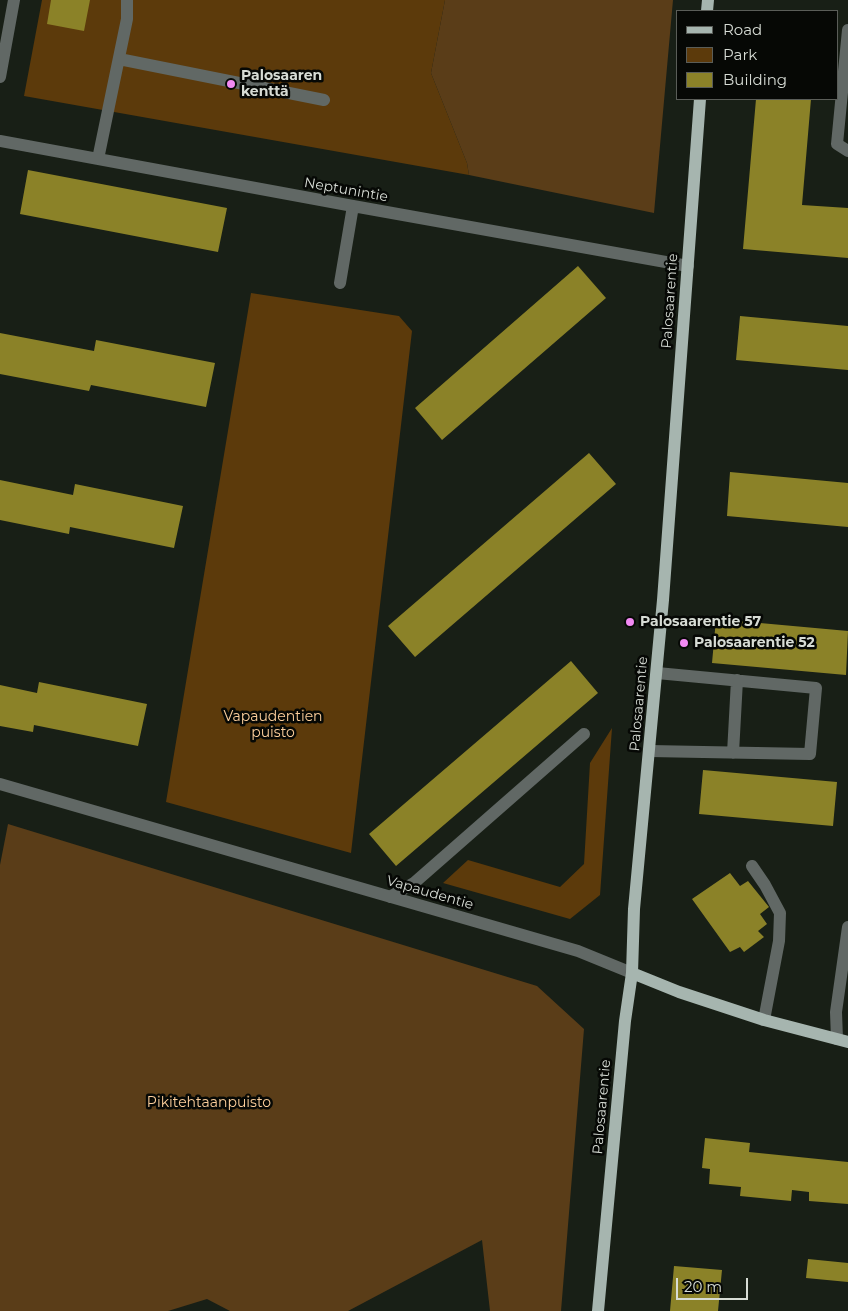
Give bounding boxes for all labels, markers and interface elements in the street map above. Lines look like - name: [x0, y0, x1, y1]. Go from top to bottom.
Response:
- legend: [676, 10, 838, 100]
- text: Road: [723, 20, 762, 39]
- text: Park: [723, 45, 757, 64]
- place label: Palosaaren kenttä: [241, 68, 322, 100]
- text: Building: [723, 70, 787, 89]
- marker: Palosaaren kenttä: [225, 78, 237, 90]
- street label: Neptunintie: [303, 174, 389, 206]
- street label: Palosaarentie: [658, 253, 682, 349]
- place label: Palosaarentie 57: [640, 614, 761, 630]
- marker: Palosaarentie 57: [624, 616, 636, 628]
- place label: Palosaarentie 52: [694, 635, 815, 651]
- marker: Palosaarentie 52: [678, 637, 690, 649]
- street label: Palosaarentie: [626, 656, 652, 752]
- park label: Vapaudentien puisto: [223, 709, 323, 742]
- street label: Vapaudentie: [385, 873, 475, 913]
- street label: Palosaarentie: [589, 1059, 615, 1155]
- park label: Pikitehtaanpuisto: [147, 1095, 271, 1111]
- scale bar: [678, 1268, 750, 1300]
- text: 20 m: [684, 1277, 722, 1296]

